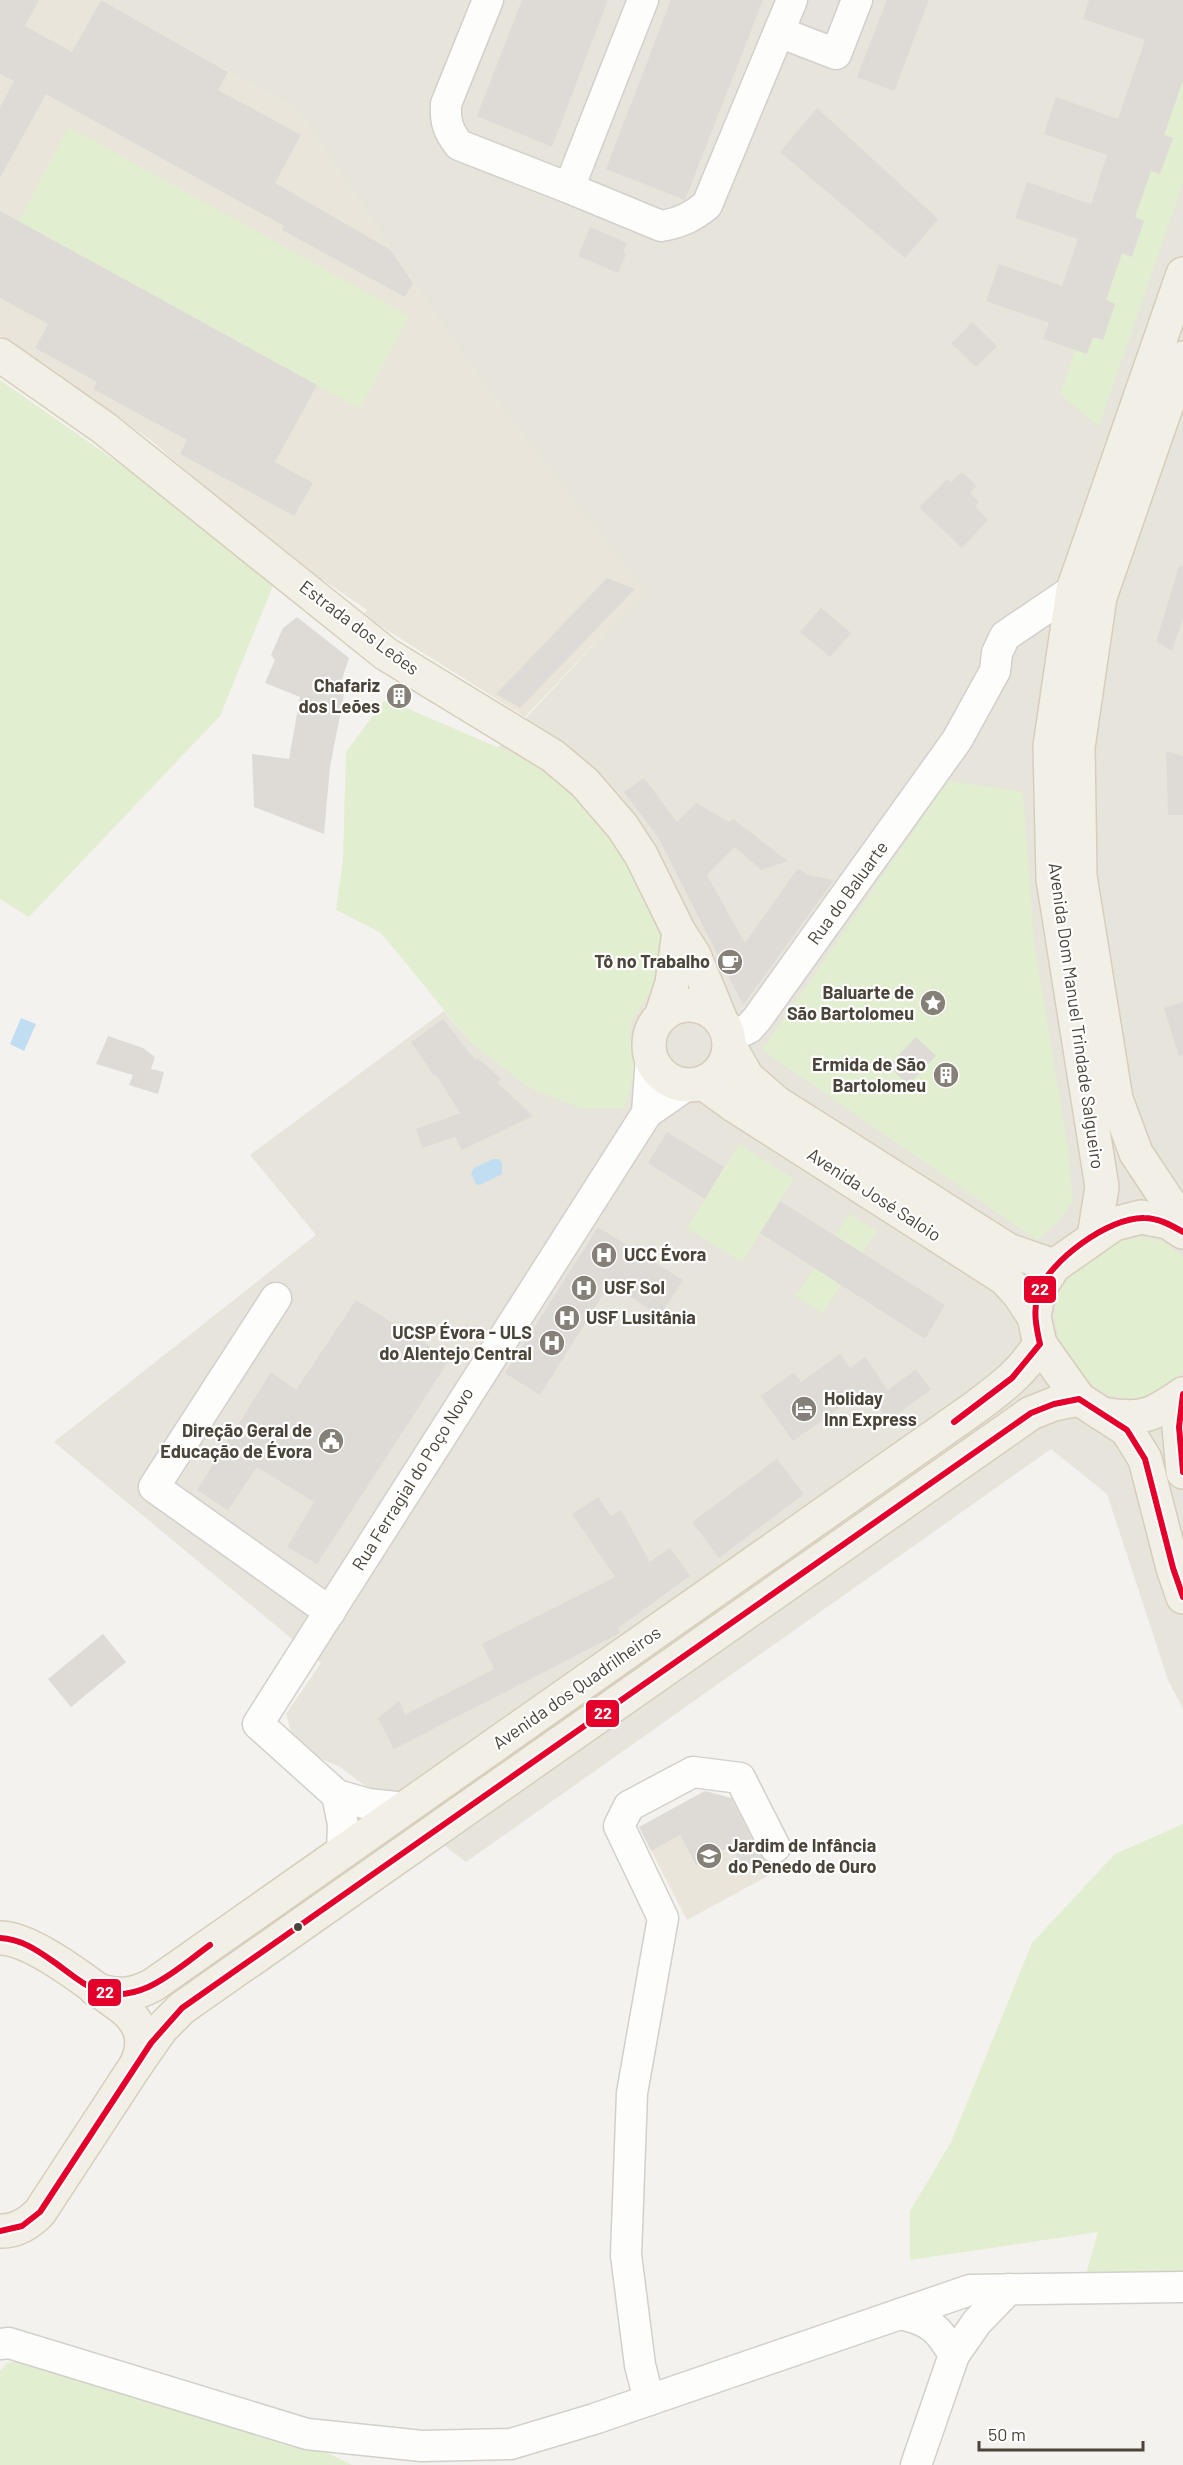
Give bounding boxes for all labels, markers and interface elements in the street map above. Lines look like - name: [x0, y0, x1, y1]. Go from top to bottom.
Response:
- street label: Estrada dos Leões: [296, 575, 424, 679]
- place label: Chafariz dos Leões: [298, 674, 380, 717]
- building icon: Chafariz dos Leões: [384, 681, 414, 711]
- street label: Rua do Baluarte: [802, 836, 892, 949]
- street label: Avenida Dom Manuel Trindade Salgueiro: [1045, 861, 1109, 1170]
- cafe icon: Tô no Trabalho: [715, 947, 745, 977]
- place label: Tô no Trabalho: [594, 950, 710, 972]
- place label: Baluarte de São Bartolomeu: [787, 981, 914, 1024]
- place icon: Baluarte de São Bartolomeu: [918, 988, 948, 1018]
- place label: Ermida de São Bartolomeu: [812, 1053, 926, 1096]
- building icon: Ermida de São Bartolomeu: [931, 1060, 961, 1090]
- street label: Avenida José Saloio: [803, 1143, 946, 1246]
- hospital icon: UCC Évora: [589, 1240, 619, 1270]
- place label: UCC Évora: [624, 1243, 706, 1265]
- hospital icon: USF Sol: [569, 1273, 599, 1303]
- line badge: 22: [1023, 1275, 1057, 1304]
- place label: USF Sol: [604, 1276, 665, 1298]
- text: 22: [1031, 1279, 1049, 1298]
- hospital icon: USF Lusitânia: [552, 1303, 582, 1333]
- place label: USF Lusitânia: [586, 1306, 696, 1328]
- place label: UCSP Évora - ULS do Alentejo Central: [379, 1321, 532, 1364]
- hospital icon: UCSP Évora - ULS do Alentejo Central: [537, 1328, 567, 1358]
- street label: Rua Ferragial do Poço Novo: [347, 1383, 478, 1574]
- place label: Holiday Inn Express: [824, 1387, 917, 1430]
- hotel icon: Holiday Inn Express: [789, 1394, 819, 1424]
- place label: Direção Geral de Educação de Évora: [160, 1419, 312, 1462]
- public building icon: Direção Geral de Educação de Évora: [316, 1426, 346, 1456]
- street label: Avenida dos Quadrilheiros: [488, 1621, 665, 1754]
- line badge: 22: [585, 1699, 620, 1728]
- text: 22: [594, 1703, 612, 1722]
- place label: Jardim de Infância do Penedo de Ouro: [728, 1834, 877, 1877]
- school or university icon: Jardim de Infância do Penedo de Ouro: [694, 1841, 724, 1871]
- unlabelled marker: [292, 1921, 304, 1933]
- line badge: 22: [87, 1978, 122, 2007]
- text: 22: [96, 1982, 114, 2001]
- scale bar: [979, 2414, 1142, 2452]
- text: 50 m: [988, 2423, 1026, 2445]

